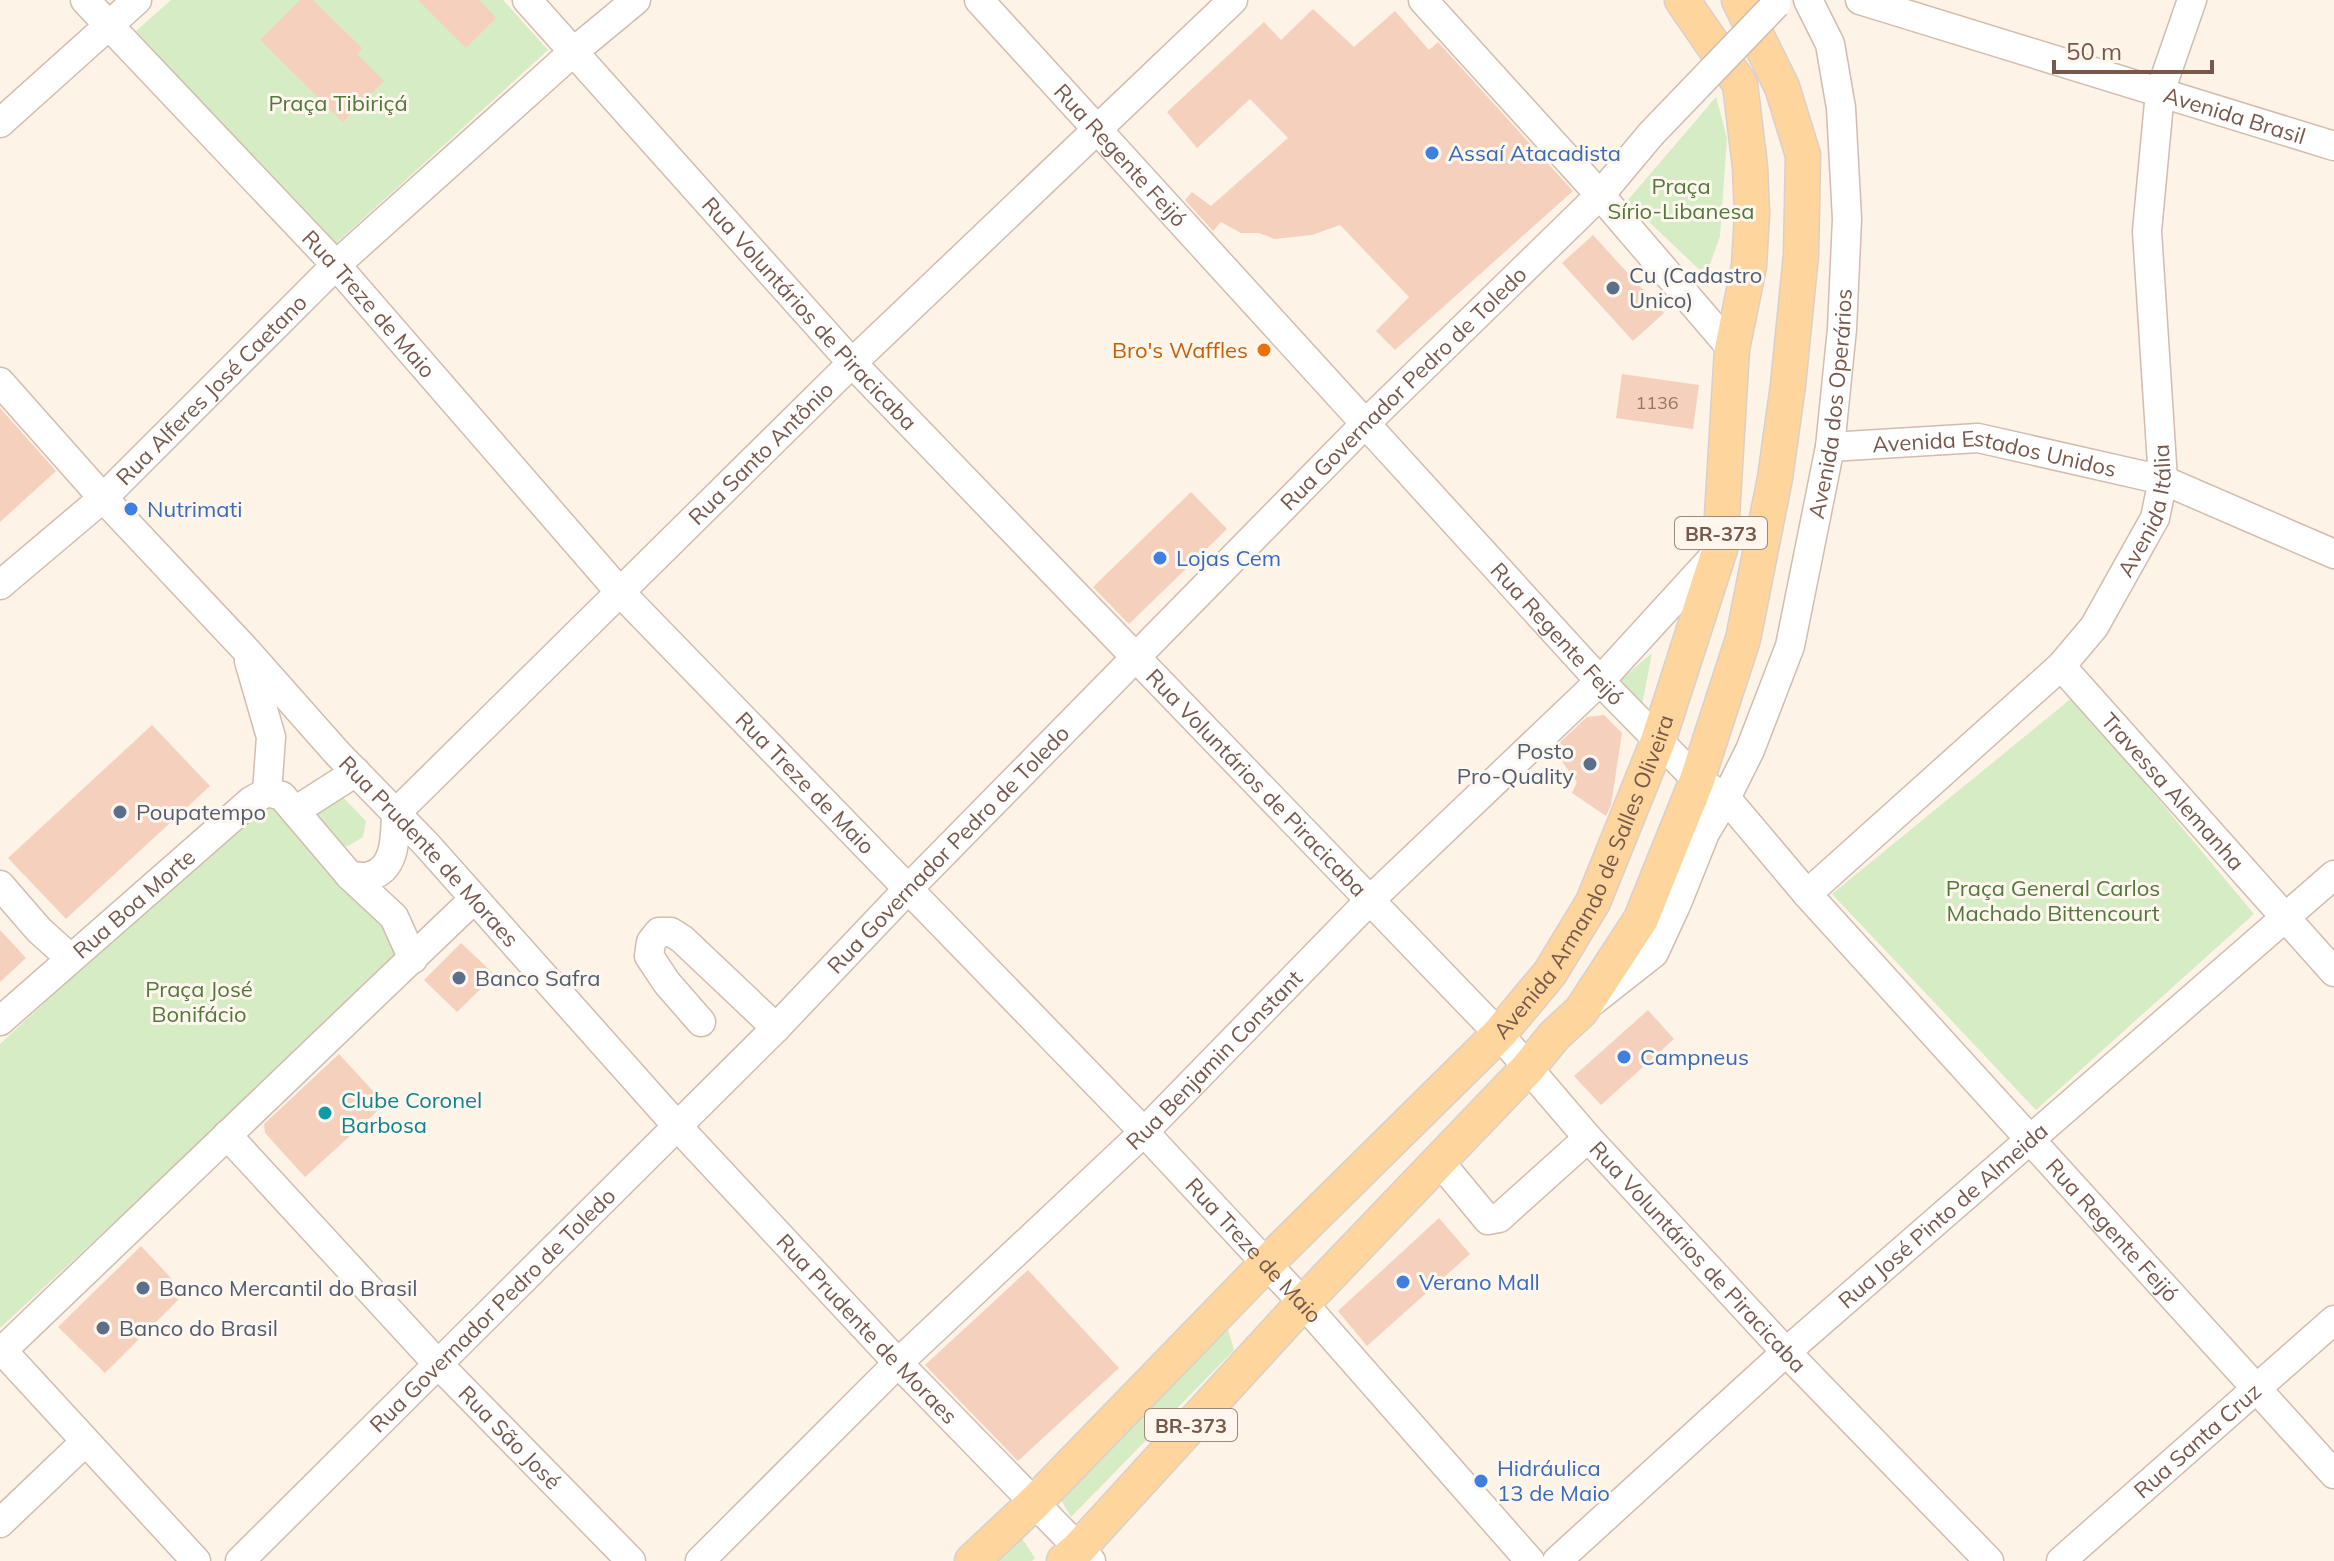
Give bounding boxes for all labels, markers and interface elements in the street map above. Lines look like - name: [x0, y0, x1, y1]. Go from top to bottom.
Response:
- scale bar: [2054, 24, 2212, 74]
- text: 50 m: [2066, 36, 2122, 66]
- street label: Rua Regente Feijó: [1048, 78, 1193, 233]
- street label: Avenida Brasil: [2160, 80, 2309, 150]
- park label: Praça Tibiriçá: [268, 89, 408, 117]
- place label: Assaí Atacadista: [1448, 139, 1621, 167]
- marker: Assaí Atacadista: [1423, 144, 1441, 162]
- park label: Praça Sírio-Libanesa: [1607, 172, 1755, 225]
- street label: Rua Voluntários de Piracicaba: [696, 191, 923, 436]
- street label: Rua Treze de Maio: [296, 224, 442, 384]
- street label: Rua Governador Pedro de Toledo: [1274, 260, 1533, 516]
- place label: Cu (Cadastro Unico): [1629, 261, 1762, 314]
- marker: Cu (Cadastro Unico): [1604, 279, 1622, 297]
- street label: Rua Alferes José Caetano: [110, 288, 313, 491]
- street label: Avenida dos Operários: [1802, 288, 1858, 521]
- place label: Bro's Waffles: [1112, 336, 1248, 364]
- marker: Bro's Waffles: [1255, 341, 1273, 359]
- street label: Rua Santo Antônio: [682, 376, 839, 531]
- house number: 1136: [1635, 391, 1679, 414]
- street label: Avenida Estados Unidos: [1871, 424, 2119, 483]
- street label: Avenida Itália: [2111, 443, 2177, 582]
- place label: Nutrimati: [147, 495, 243, 523]
- marker: Nutrimati: [122, 500, 140, 518]
- road number: BR-373: [1675, 517, 1767, 549]
- place label: Lojas Cem: [1176, 544, 1281, 572]
- marker: Lojas Cem: [1151, 549, 1169, 567]
- street label: Rua Regente Feijó: [1485, 556, 1630, 711]
- street label: Rua Voluntários de Piracicaba: [1140, 663, 1373, 902]
- street label: Rua Treze de Maio: [730, 706, 881, 860]
- street label: Travessa Alemanha: [2095, 707, 2250, 876]
- street label: Avenida Armando de Salles Oliveira: [1487, 711, 1680, 1044]
- street label: Rua Governador Pedro de Toledo: [821, 719, 1075, 979]
- place label: Posto Pro-Quality: [1457, 737, 1574, 790]
- street label: Rua Prudente de Moraes: [333, 750, 525, 953]
- marker: Posto Pro-Quality: [1581, 755, 1599, 773]
- place label: Poupatempo: [136, 798, 266, 826]
- marker: Poupatempo: [111, 803, 129, 821]
- street label: Rua Boa Morte: [67, 843, 201, 965]
- park label: Praça General Carlos Machado Bittencourt: [1946, 874, 2160, 927]
- place label: Banco Safra: [475, 964, 600, 992]
- street label: Rua Benjamin Constant: [1120, 964, 1308, 1156]
- marker: Banco Safra: [450, 969, 468, 987]
- park label: Praça José Bonifácio: [145, 975, 253, 1028]
- place label: Campneus: [1640, 1043, 1749, 1071]
- marker: Campneus: [1615, 1048, 1633, 1066]
- place label: Clube Coronel Barbosa: [341, 1086, 482, 1139]
- marker: Clube Coronel Barbosa: [316, 1104, 334, 1122]
- street label: Rua José Pinto de Almeida: [1832, 1117, 2054, 1314]
- street label: Rua Voluntários de Piracicaba: [1584, 1135, 1812, 1378]
- street label: Rua Regente Feijó: [2040, 1152, 2185, 1308]
- street label: Rua Treze de Maio: [1180, 1172, 1328, 1329]
- street label: Rua Governador Pedro de Toledo: [364, 1182, 621, 1438]
- street label: Rua Prudente de Moraes: [771, 1228, 964, 1430]
- place label: Verano Mall: [1419, 1268, 1540, 1296]
- marker: Verano Mall: [1394, 1273, 1412, 1291]
- place label: Banco Mercantil do Brasil: [159, 1274, 417, 1302]
- marker: Banco Mercantil do Brasil: [134, 1279, 152, 1297]
- place label: Banco do Brasil: [119, 1314, 278, 1342]
- marker: Banco do Brasil: [94, 1319, 112, 1337]
- street label: Rua Santa Cruz: [2128, 1377, 2267, 1504]
- street label: Rua São José: [453, 1379, 567, 1495]
- road number: BR-373: [1145, 1409, 1237, 1441]
- place label: Hidráulica 13 de Maio: [1497, 1454, 1610, 1507]
- marker: Hidráulica 13 de Maio: [1472, 1472, 1490, 1490]

